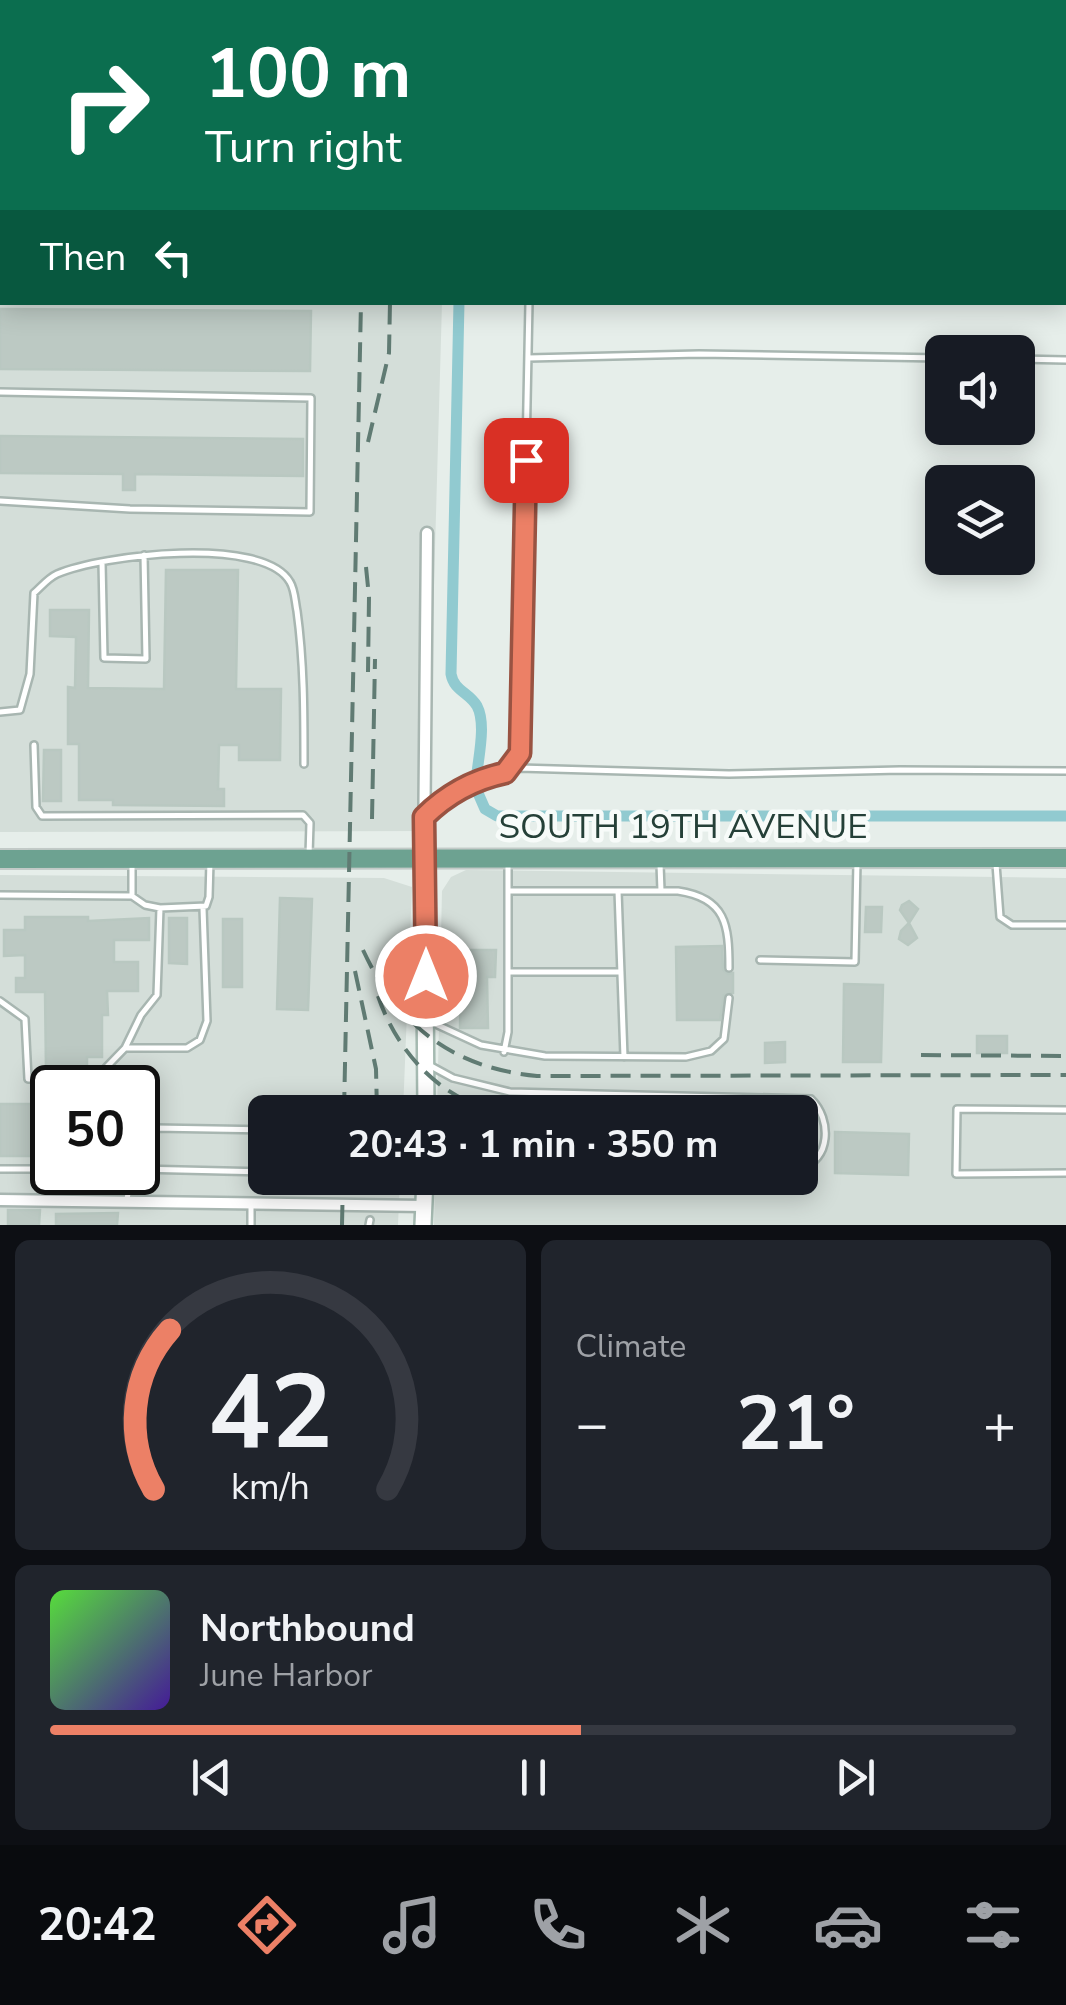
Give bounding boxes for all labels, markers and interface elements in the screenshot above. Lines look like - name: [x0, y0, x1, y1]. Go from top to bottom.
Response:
- text: 100 m: [205, 26, 411, 122]
- icon: right: [40, 40, 170, 170]
- text: Turn right: [205, 117, 402, 178]
- icon: left: [146, 230, 201, 285]
- text: Then: [40, 232, 126, 283]
- map controls: [925, 335, 1035, 575]
- button: sound: [925, 335, 1035, 445]
- pin: [484, 418, 569, 503]
- icon: arrive: [499, 433, 554, 488]
- button: layers: [925, 465, 1035, 575]
- street label: SOUTH 19TH AVENUE: [498, 803, 868, 850]
- position arrow: [374, 924, 478, 1028]
- speed limit sign: 50: [30, 1065, 160, 1195]
- text: 20:43 · 1 min · 350 m: [348, 1119, 718, 1170]
- text: Climate: [576, 1325, 686, 1368]
- text: 42: [208, 1342, 333, 1484]
- text: 21°: [737, 1373, 855, 1475]
- text: −: [576, 1387, 609, 1462]
- text: +: [983, 1387, 1016, 1462]
- text: km/h: [231, 1463, 310, 1512]
- text: Northbound: [200, 1603, 415, 1654]
- text: June Harbor: [200, 1654, 372, 1697]
- icon: previous: [184, 1750, 239, 1805]
- icon: pause: [506, 1750, 561, 1805]
- icon: next: [828, 1750, 883, 1805]
- icon: directions: [232, 1890, 302, 1960]
- icon: music: [377, 1890, 447, 1960]
- icon: phone: [523, 1890, 593, 1960]
- icon: climate: [668, 1890, 738, 1960]
- icon: car: [813, 1890, 883, 1960]
- icon: filters: [958, 1890, 1028, 1960]
- text: 20:42: [38, 1895, 157, 1956]

